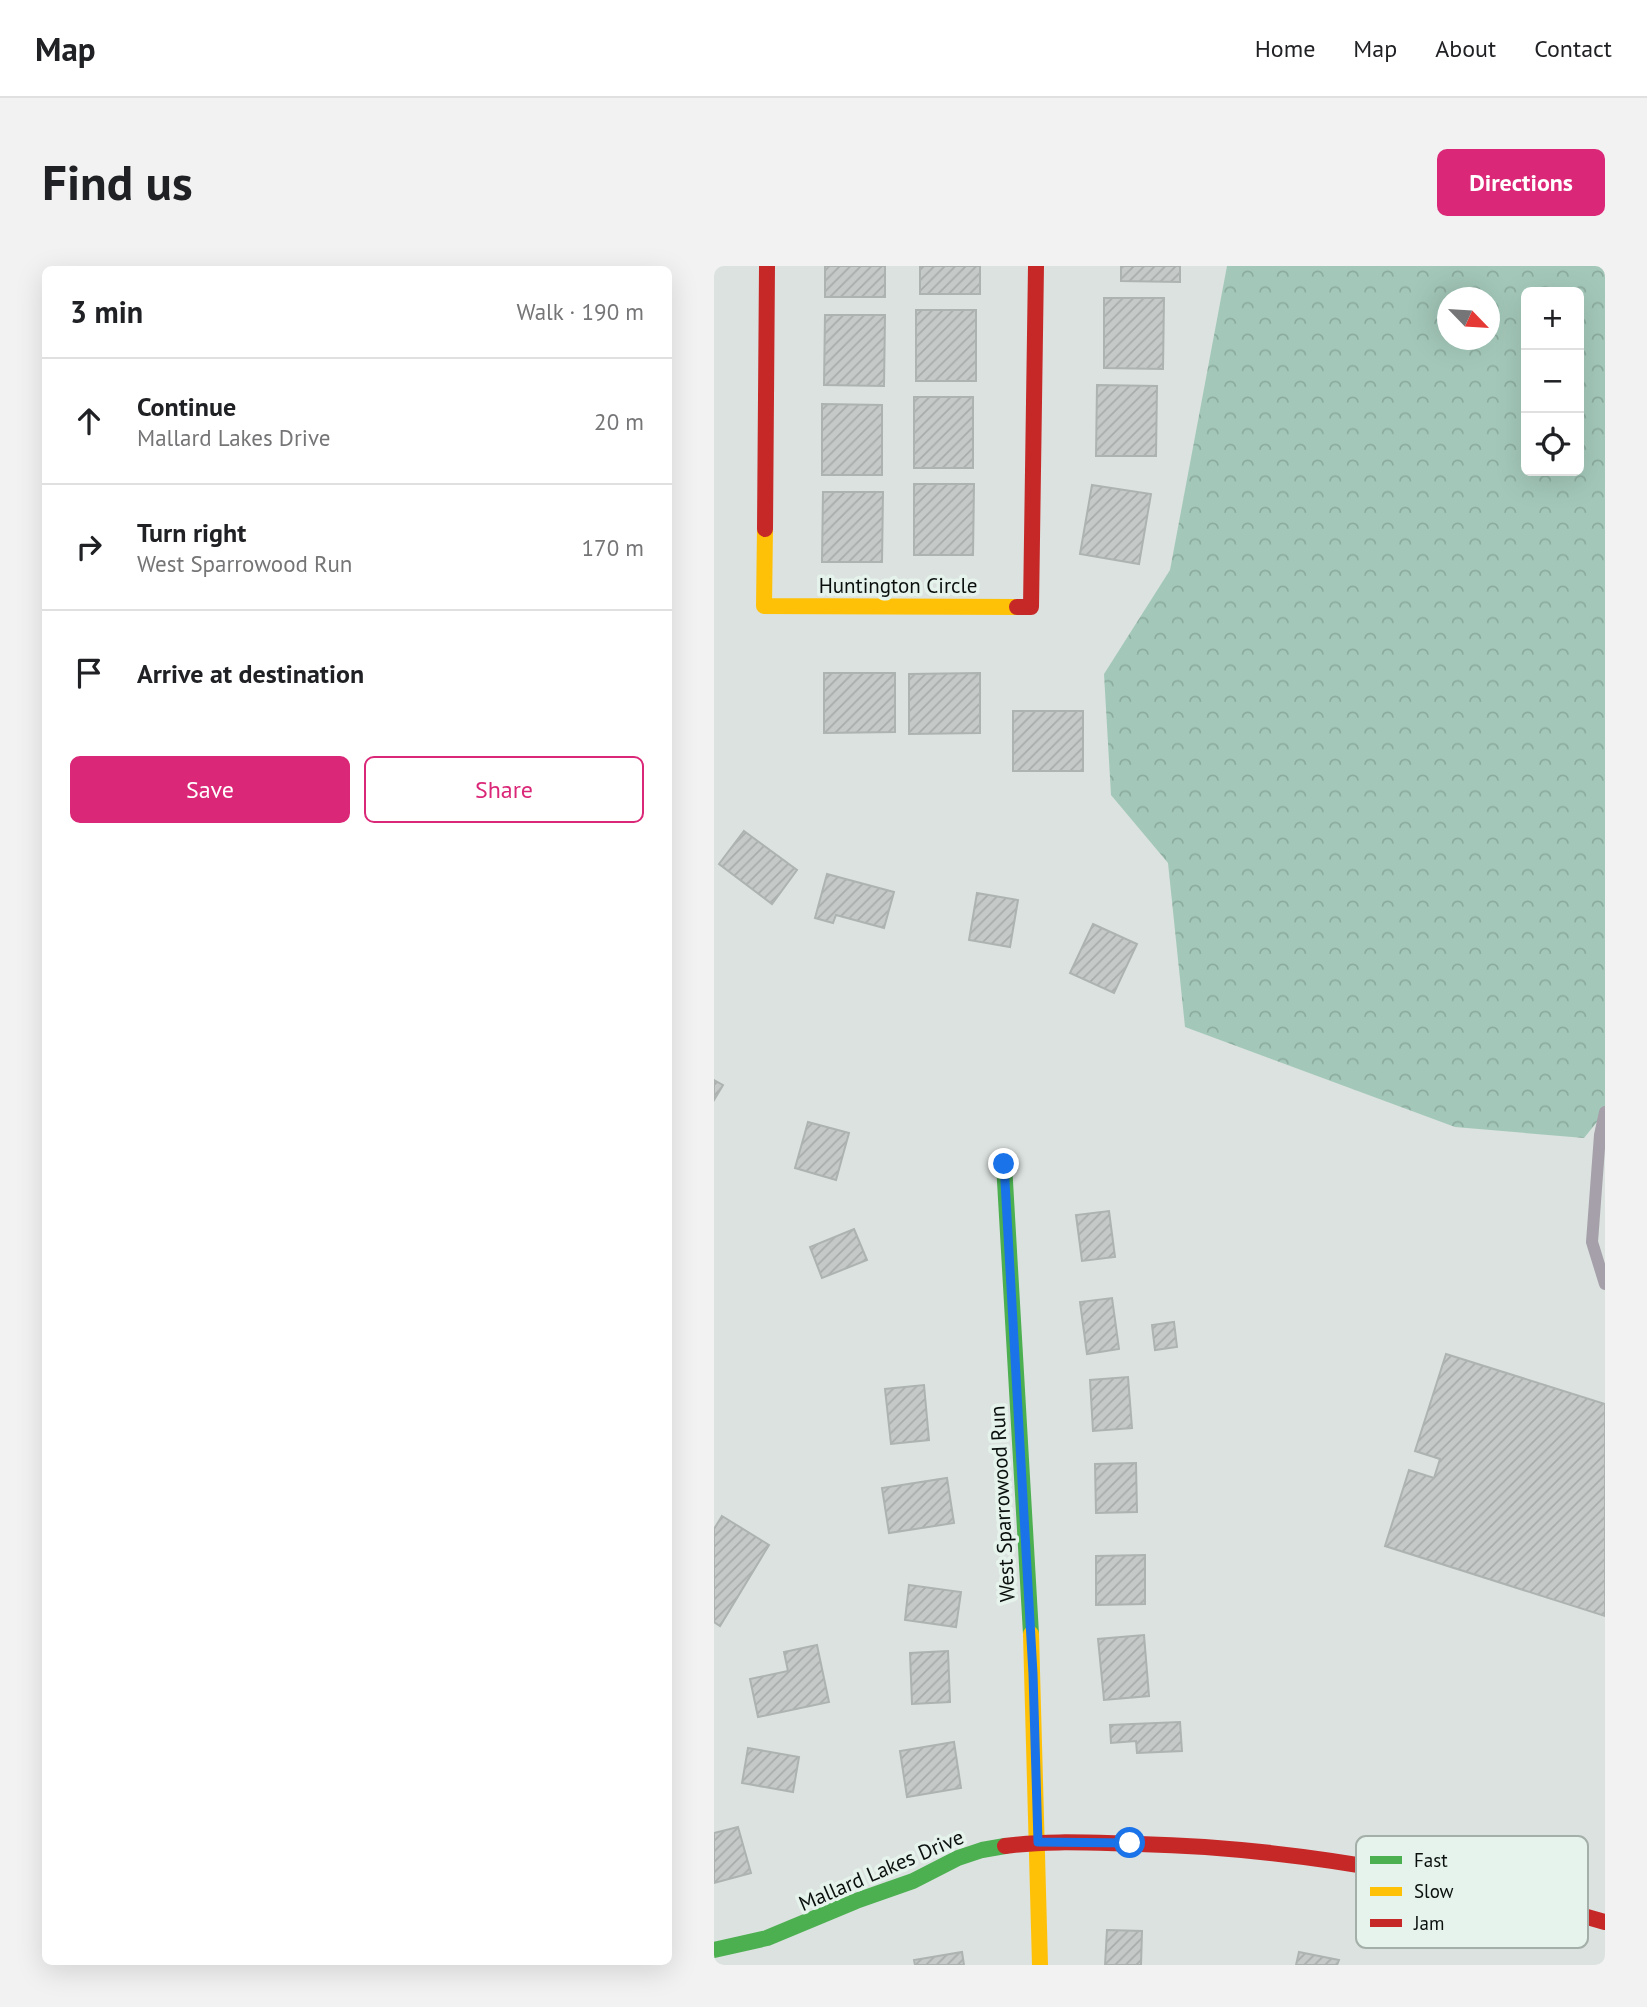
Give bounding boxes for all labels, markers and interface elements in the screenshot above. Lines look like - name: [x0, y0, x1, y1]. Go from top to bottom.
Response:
- text: Map: [35, 27, 96, 70]
- text: Home: [1255, 33, 1315, 64]
- text: Map: [1353, 33, 1397, 64]
- text: About: [1435, 33, 1496, 64]
- text: Contact: [1534, 33, 1612, 64]
- button: Directions: [1437, 149, 1605, 216]
- text: Find us: [42, 150, 193, 214]
- north arrow: [1437, 287, 1500, 350]
- map controls: [1521, 287, 1584, 476]
- button: +: [1521, 287, 1584, 350]
- text: 3 min: [70, 292, 143, 331]
- text: Walk · 190 m: [517, 297, 644, 326]
- button: −: [1521, 350, 1584, 413]
- text: Continue: [137, 390, 236, 423]
- icon: ahead: [70, 402, 108, 440]
- text: 20 m: [594, 407, 644, 436]
- button: locate: [1521, 413, 1584, 476]
- text: Mallard Lakes Drive: [137, 423, 330, 452]
- text: Turn right: [137, 516, 246, 549]
- icon: right: [70, 528, 108, 566]
- text: 170 m: [582, 533, 644, 562]
- text: West Sparrowood Run: [137, 549, 352, 578]
- street label: Huntington Circle: [819, 572, 977, 599]
- icon: arrive: [70, 654, 108, 692]
- text: Arrive at destination: [137, 657, 364, 690]
- button: Save: [70, 756, 350, 823]
- button: Share: [364, 756, 644, 823]
- route end: [988, 1148, 1019, 1179]
- street label: West Sparrowood Run: [983, 1405, 1021, 1603]
- street label: Mallard Lakes Drive: [794, 1823, 968, 1917]
- route start: [1114, 1827, 1145, 1858]
- legend: [1356, 1836, 1588, 1948]
- text: Fast: [1414, 1848, 1448, 1872]
- text: Slow: [1414, 1879, 1454, 1903]
- text: Jam: [1413, 1911, 1444, 1935]

